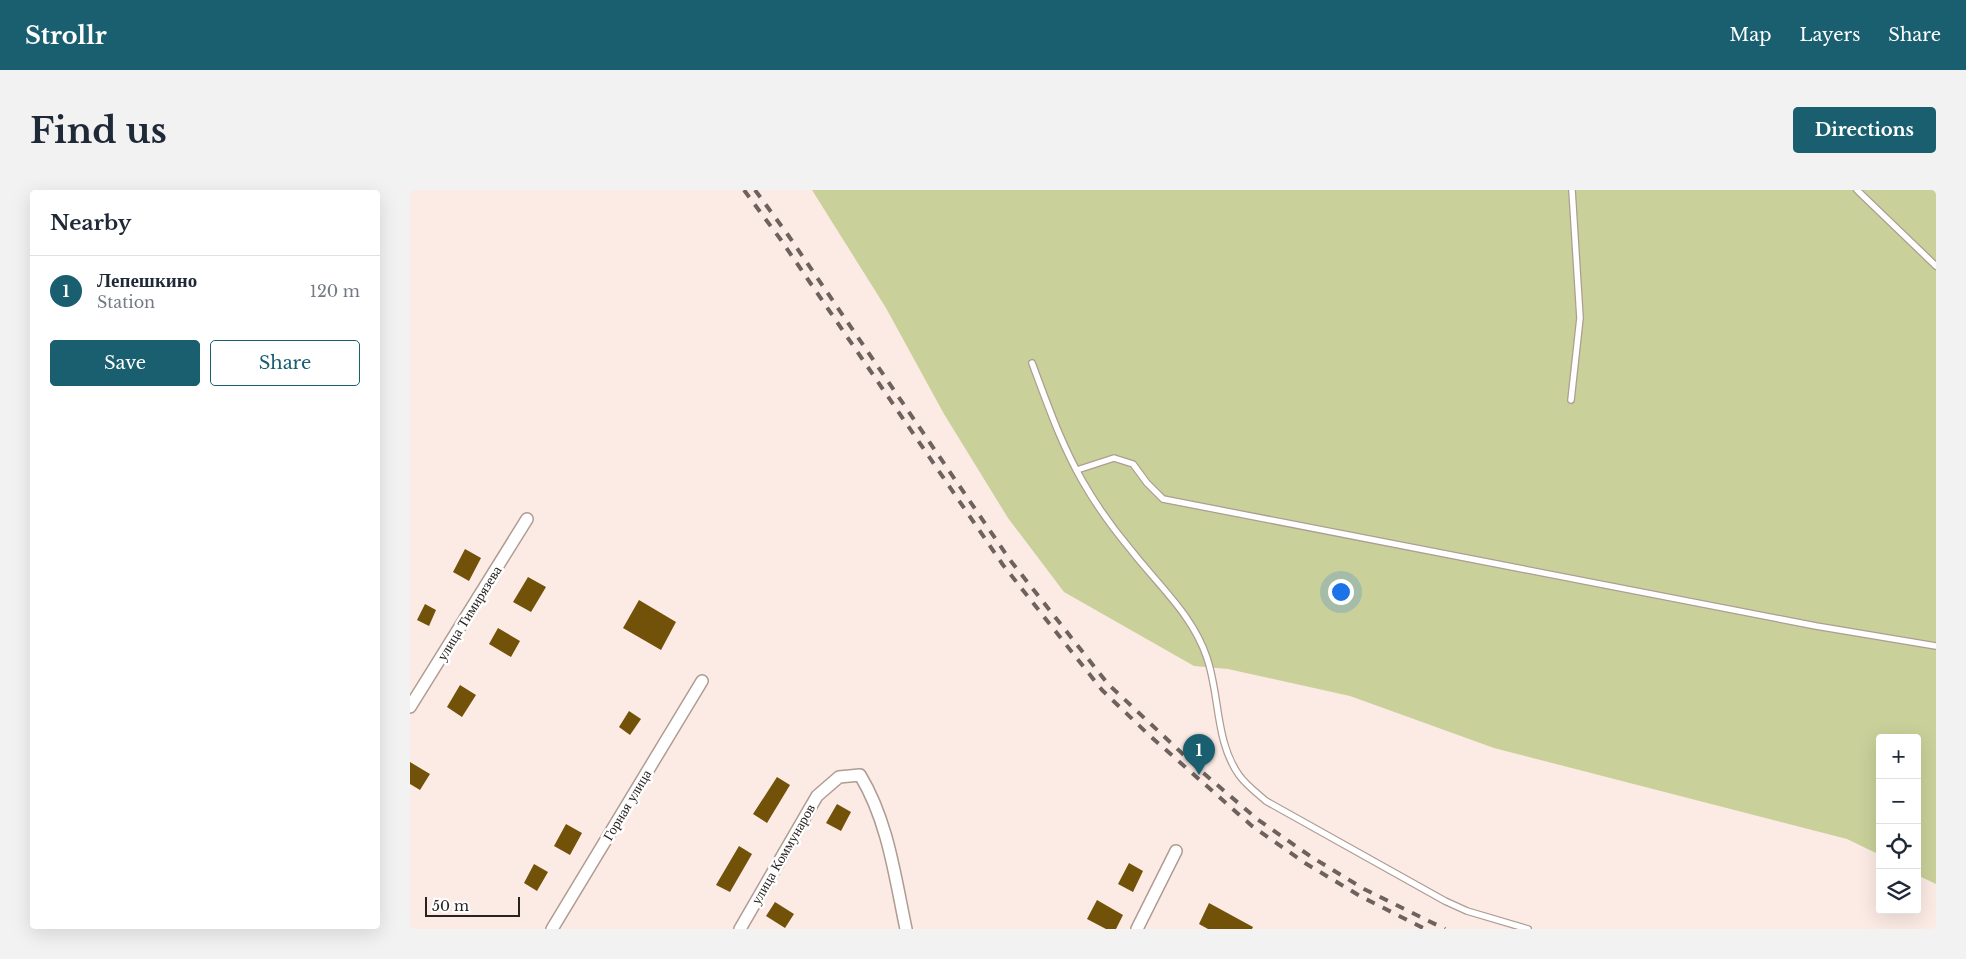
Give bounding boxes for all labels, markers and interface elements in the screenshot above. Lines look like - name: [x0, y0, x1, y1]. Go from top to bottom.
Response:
- text: Strollr: [25, 21, 107, 50]
- text: Map: [1730, 24, 1771, 46]
- text: Layers: [1799, 24, 1860, 46]
- text: Share: [1888, 24, 1941, 46]
- button: Directions: [1793, 107, 1936, 153]
- text: Find us: [30, 109, 167, 152]
- text: Nearby: [50, 210, 131, 236]
- text: Лепешкино: [97, 269, 197, 292]
- text: 1: [63, 281, 69, 301]
- text: 120 m: [310, 281, 360, 301]
- text: Station: [97, 292, 155, 312]
- button: Save: [50, 340, 200, 386]
- button: Share: [210, 340, 360, 386]
- street label: улица Тимирязева: [433, 562, 506, 664]
- your location: [1328, 579, 1354, 605]
- pin: 1: [1183, 734, 1215, 775]
- map controls: [1876, 734, 1921, 914]
- button: +: [1876, 734, 1921, 779]
- street label: Горная улица: [599, 766, 656, 844]
- button: −: [1876, 779, 1921, 824]
- street label: улица Коммунаров: [747, 800, 819, 907]
- button: locate: [1876, 824, 1921, 869]
- button: layers: [1876, 869, 1921, 914]
- scale bar: [425, 894, 520, 917]
- text: 50 m: [432, 897, 469, 915]

